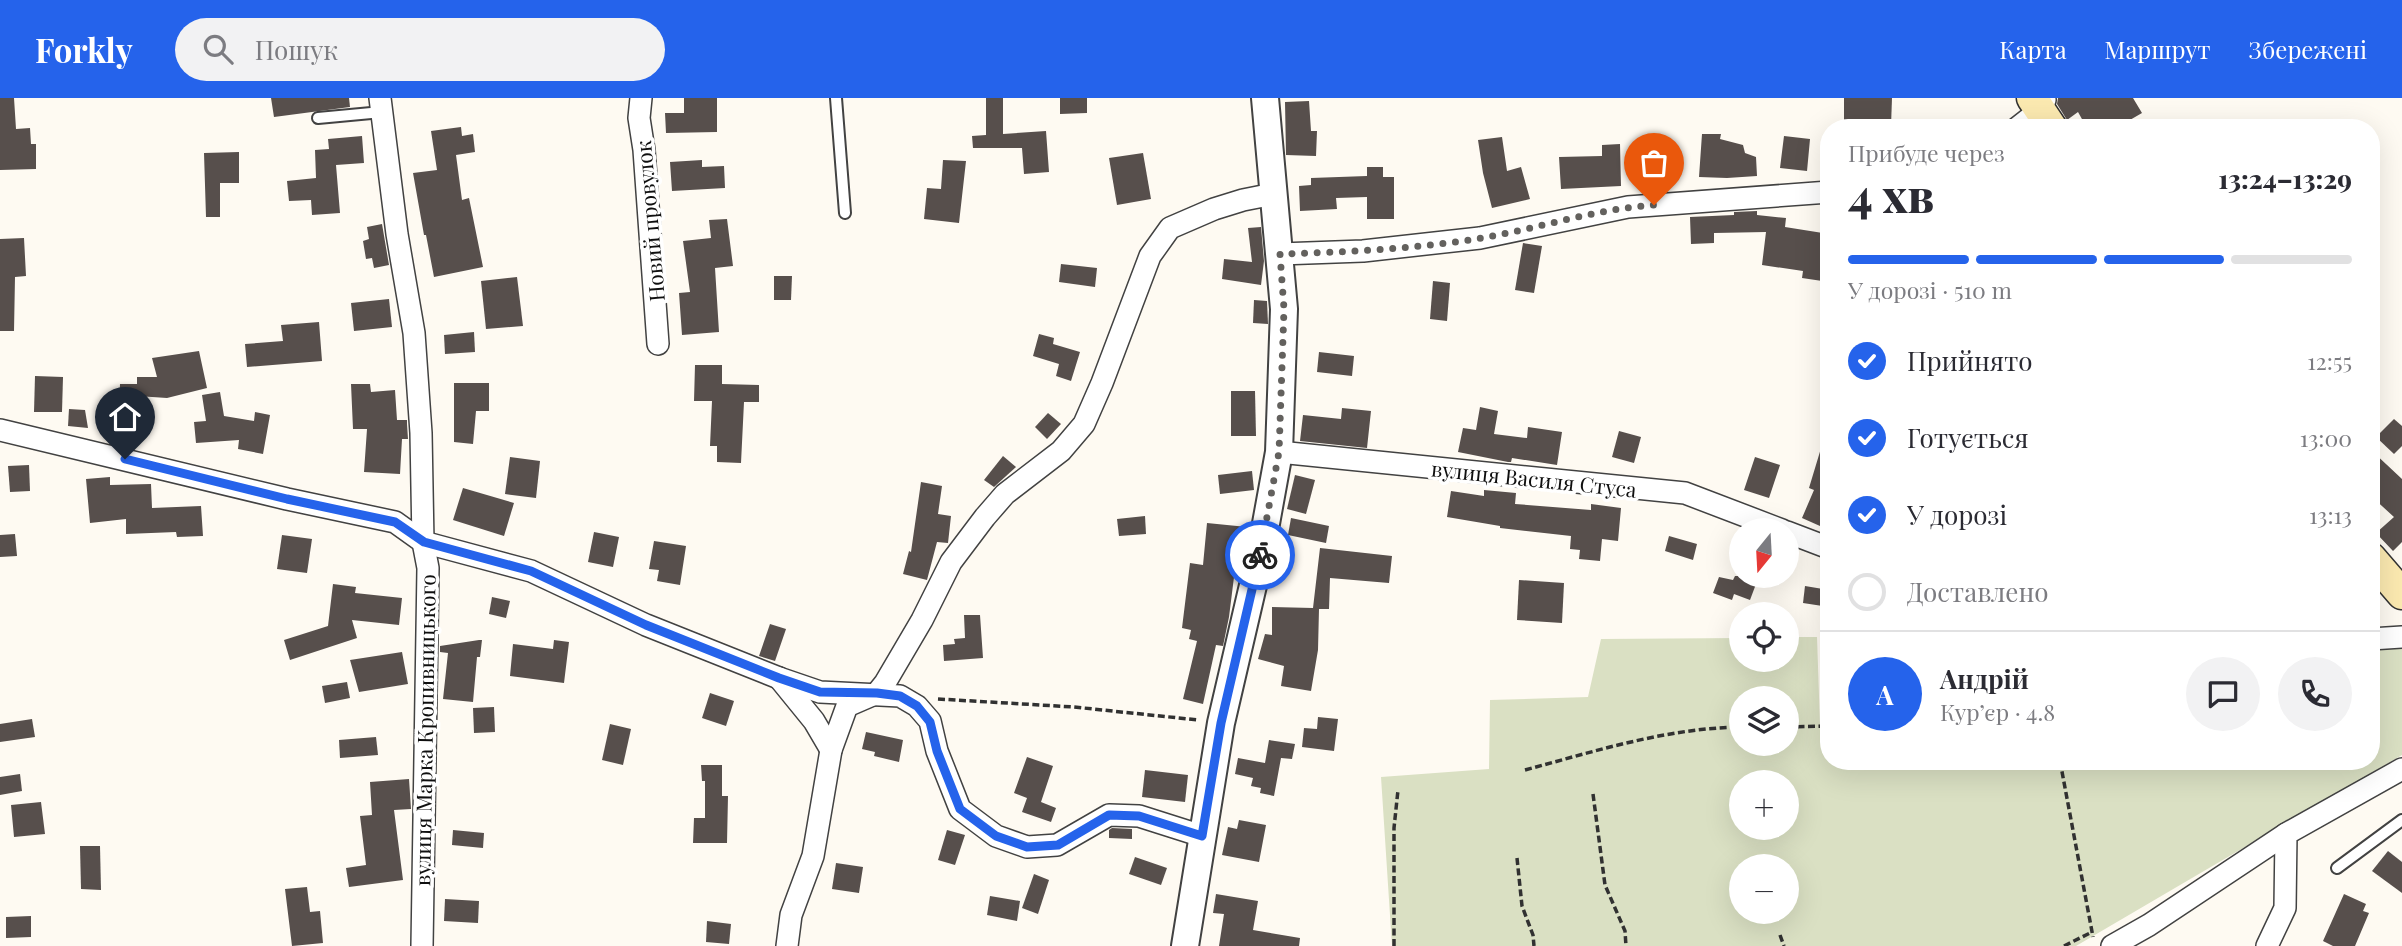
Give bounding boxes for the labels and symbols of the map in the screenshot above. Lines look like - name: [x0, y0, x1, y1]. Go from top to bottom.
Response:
- pin: [1624, 133, 1684, 205]
- street label: Новий провулок: [628, 139, 670, 303]
- pin: [95, 387, 155, 459]
- street label: вулиця Василя Стуса: [1430, 453, 1639, 503]
- north arrow: [1729, 518, 1799, 588]
- courier: [1225, 520, 1295, 590]
- street label: вулиця Марка Кропивницького: [407, 574, 441, 886]

